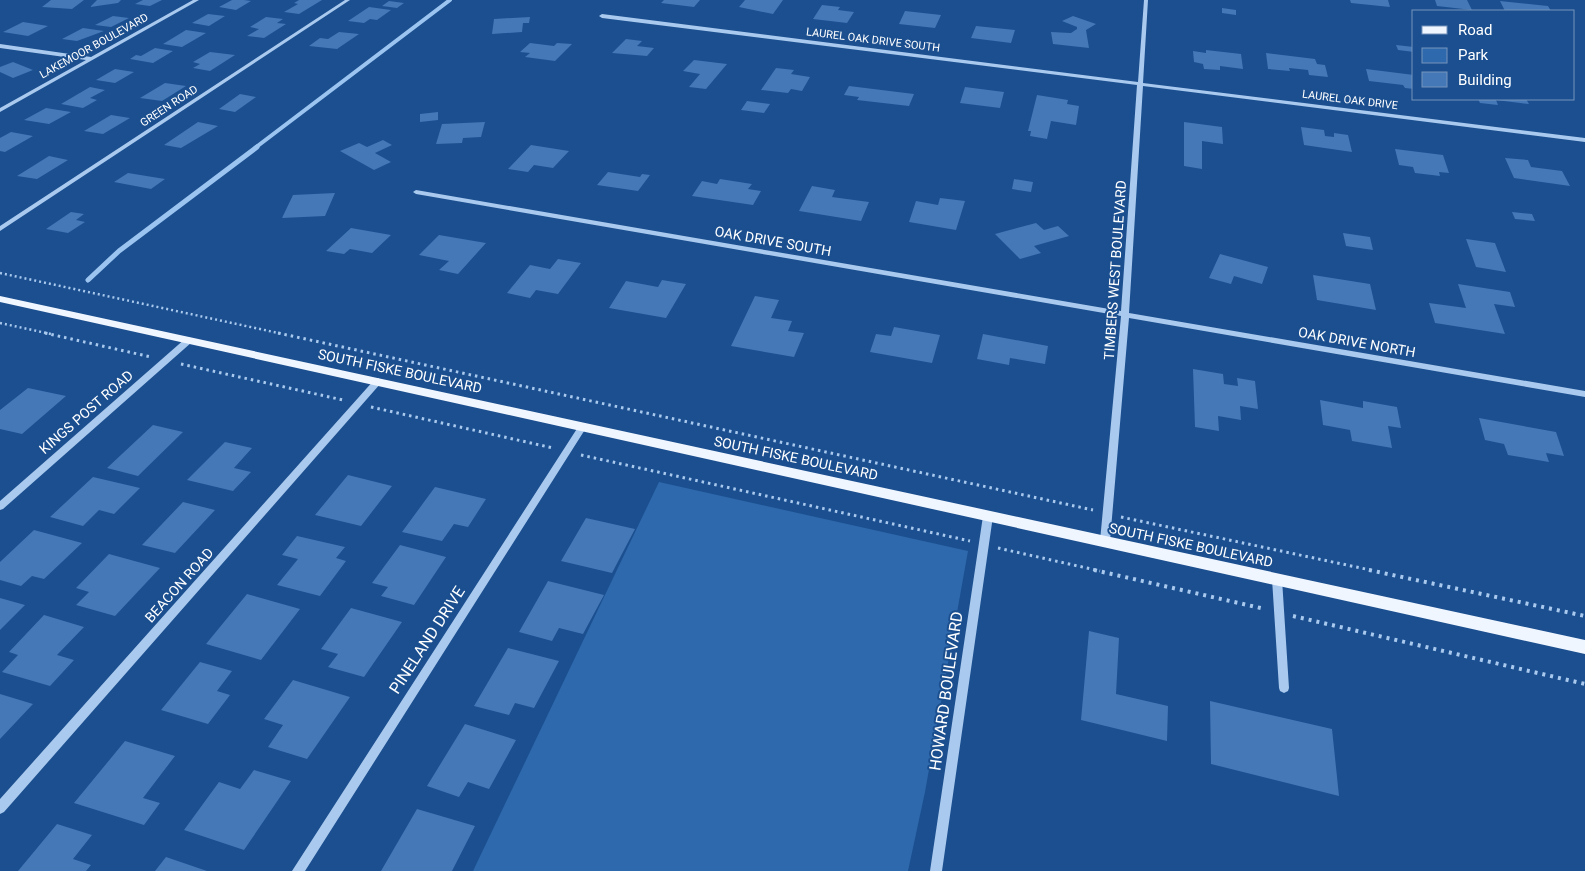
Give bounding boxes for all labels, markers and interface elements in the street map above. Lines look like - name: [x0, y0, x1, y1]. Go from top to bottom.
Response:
- legend: [1412, 10, 1575, 100]
- street label: LAKEMOOR BOULEVARD: [37, 11, 151, 81]
- text: Road: [1458, 21, 1492, 39]
- street label: LAUREL OAK DRIVE SOUTH: [805, 25, 941, 55]
- text: Park: [1458, 46, 1489, 64]
- text: Building: [1458, 71, 1512, 89]
- street label: GREEN ROAD: [138, 83, 200, 129]
- street label: LAUREL OAK DRIVE: [1301, 88, 1399, 112]
- street label: TIMBERS WEST BOULEVARD: [1101, 180, 1129, 360]
- street label: OAK DRIVE SOUTH: [713, 223, 833, 259]
- street label: OAK DRIVE NORTH: [1297, 324, 1417, 360]
- street label: SOUTH FISKE BOULEVARD: [317, 346, 483, 396]
- street label: KINGS POST ROAD: [36, 367, 136, 457]
- street label: SOUTH FISKE BOULEVARD: [713, 433, 879, 483]
- street label: SOUTH FISKE BOULEVARD: [1108, 520, 1274, 570]
- street label: BEACON ROAD: [141, 545, 217, 625]
- street label: PINELAND DRIVE: [385, 583, 469, 697]
- street label: HOWARD BOULEVARD: [925, 610, 967, 772]

